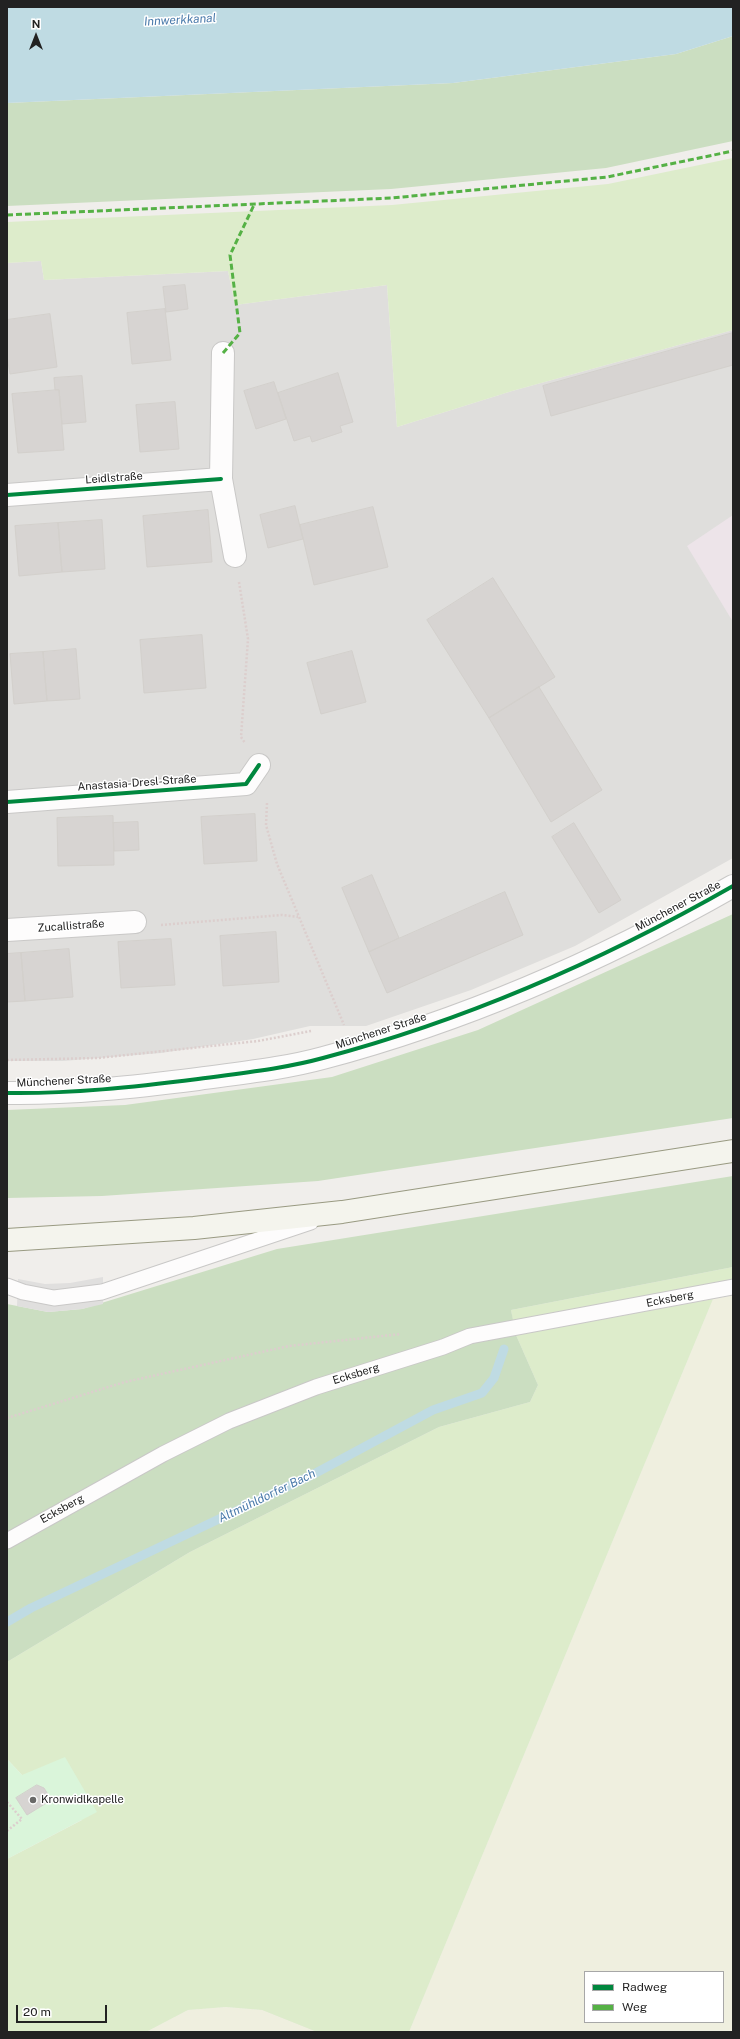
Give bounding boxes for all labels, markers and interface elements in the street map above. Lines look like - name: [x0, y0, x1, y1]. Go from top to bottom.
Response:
- water label: Innwerkkanal: [144, 11, 216, 29]
- north arrow: [16, 16, 56, 56]
- text: N: [32, 18, 40, 30]
- street label: Leidlstraße: [85, 469, 143, 487]
- street label: Anastasia-Dresl-Straße: [77, 772, 197, 794]
- street label: Münchener Straße: [633, 878, 723, 934]
- street label: Zucallistraße: [37, 917, 105, 935]
- street label: Münchener Straße: [334, 1010, 428, 1052]
- street label: Münchener Straße: [16, 1072, 112, 1090]
- street label: Ecksberg: [645, 1288, 695, 1310]
- street label: Ecksberg: [331, 1361, 381, 1387]
- water label: Altmühldorfer Bach: [216, 1466, 318, 1526]
- street label: Ecksberg: [38, 1492, 86, 1526]
- place label: Kronwidlkapelle: [41, 1793, 124, 1807]
- marker: Kronwidlkapelle: [28, 1795, 38, 1805]
- legend: [584, 1971, 724, 2023]
- text: Radweg: [622, 1980, 667, 1994]
- scale bar: [18, 1997, 109, 2023]
- text: Weg: [622, 2000, 647, 2014]
- text: 20 m: [23, 2005, 51, 2019]

